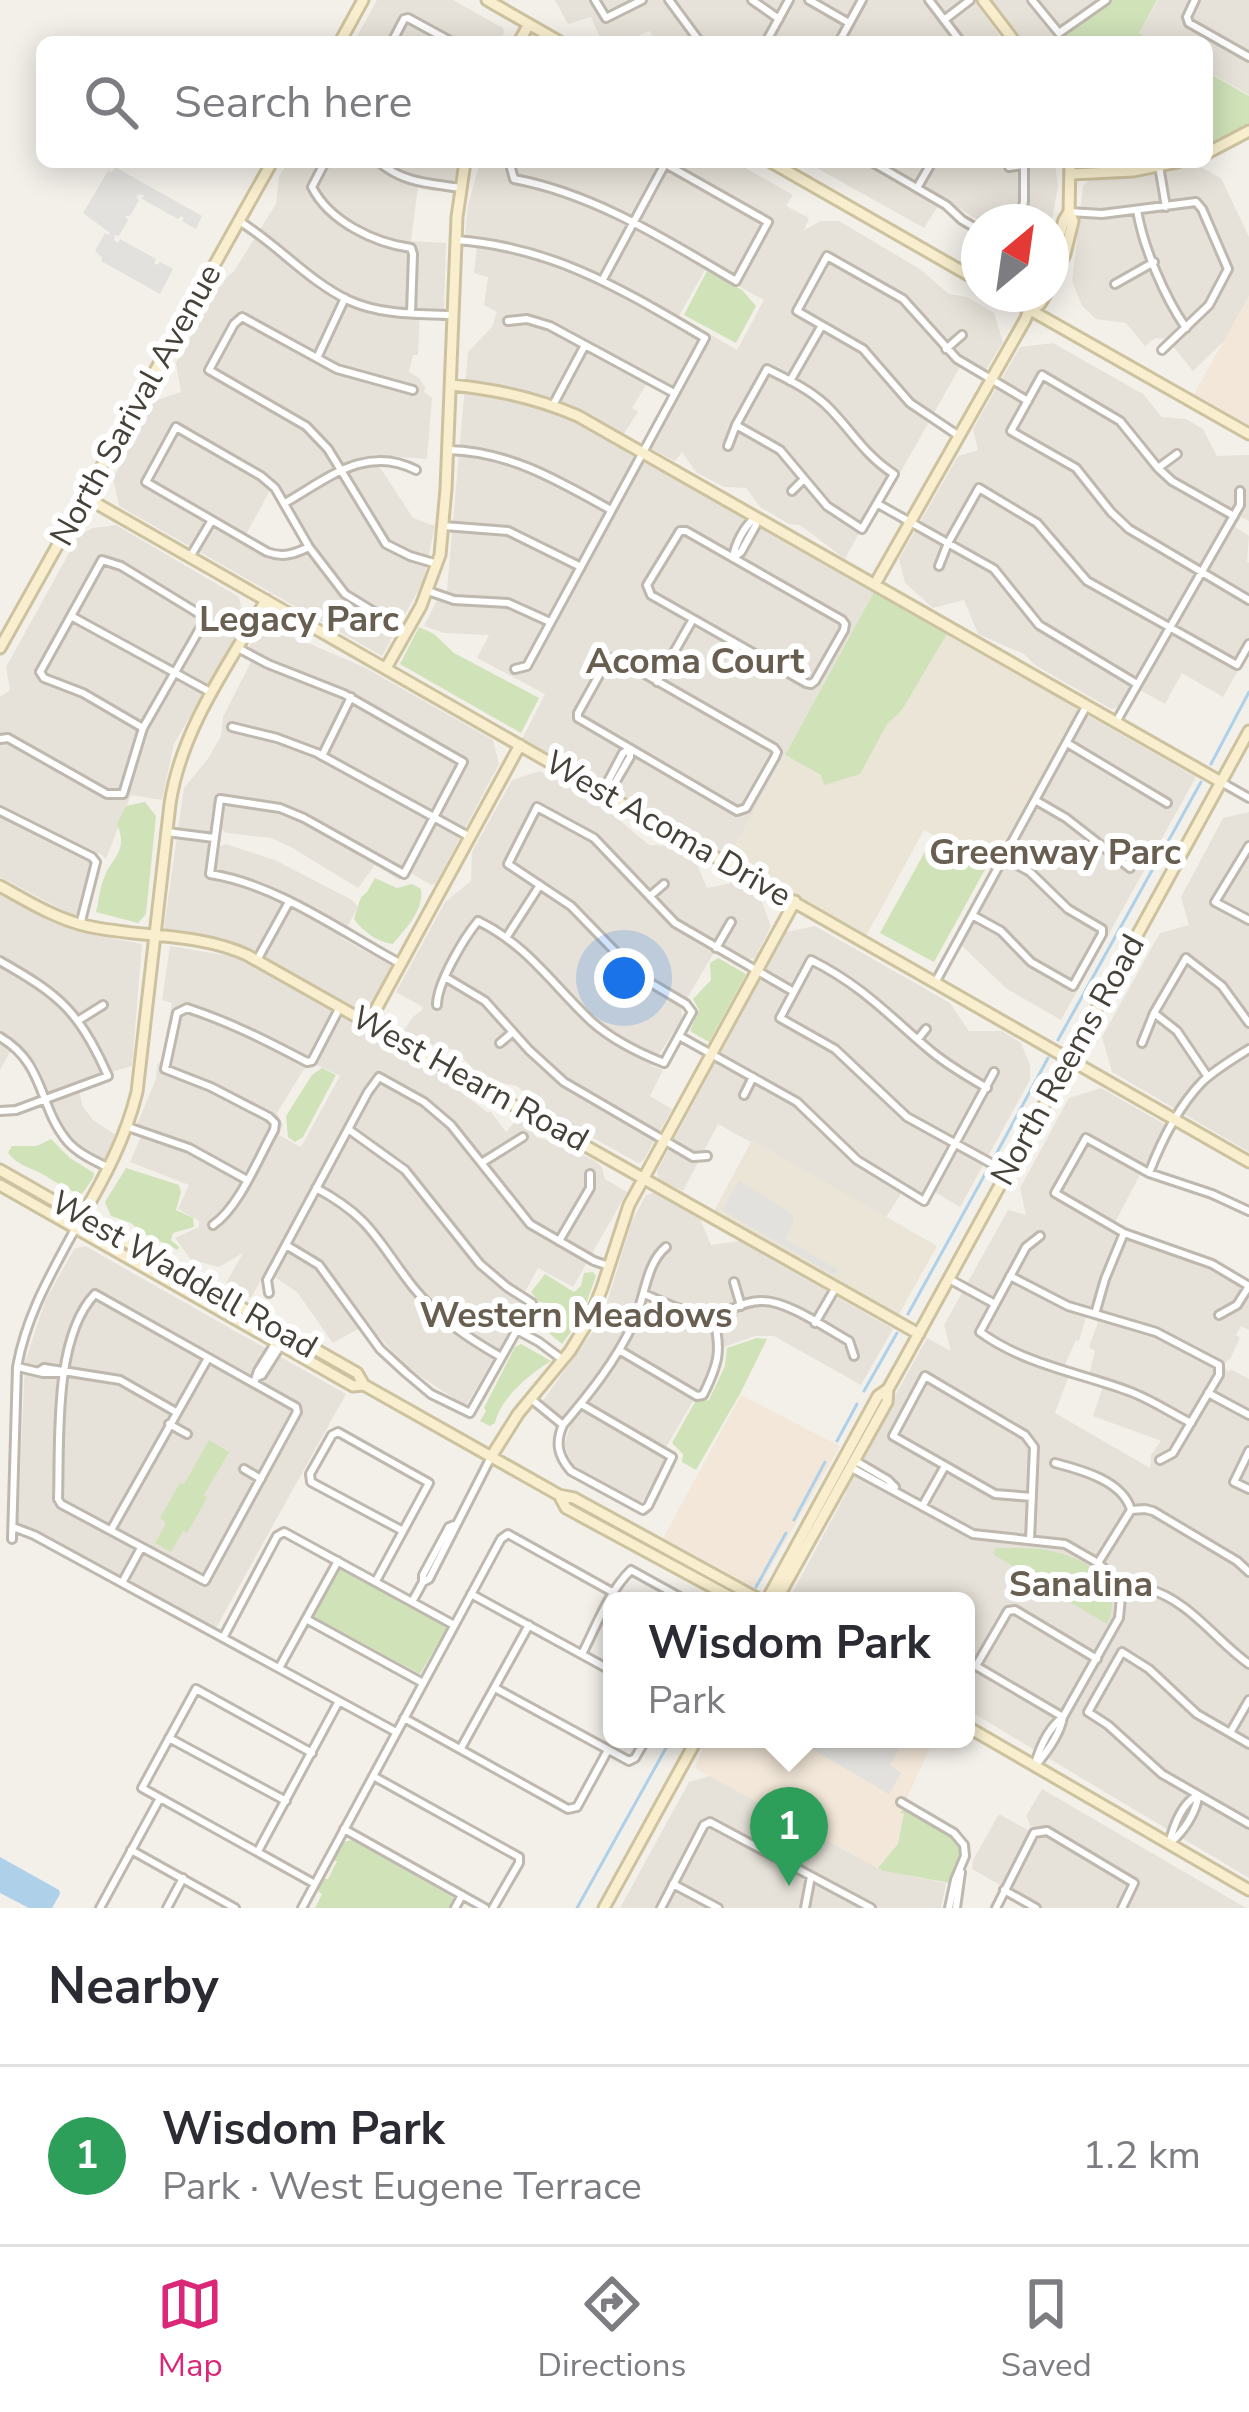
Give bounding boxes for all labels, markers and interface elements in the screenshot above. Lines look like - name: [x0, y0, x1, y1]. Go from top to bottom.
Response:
- search box: [36, 36, 1213, 168]
- icon: search: [78, 69, 144, 135]
- text: Search here: [174, 72, 413, 133]
- north arrow: [961, 204, 1069, 312]
- street label: North Sarival Avenue: [40, 256, 232, 554]
- district label: Legacy Parc: [199, 595, 399, 644]
- district label: Acoma Court: [586, 637, 805, 686]
- street label: West Acoma Drive: [537, 740, 799, 918]
- district label: Greenway Parc: [929, 828, 1181, 877]
- street label: North Reems Road: [980, 926, 1156, 1194]
- your location: [594, 948, 654, 1008]
- street label: West Hearn Road: [344, 995, 596, 1163]
- street label: West Waddell Road: [43, 1180, 325, 1370]
- district label: Western Meadows: [419, 1291, 733, 1340]
- district label: Sanalina: [1009, 1560, 1153, 1609]
- popup: [603, 1592, 975, 1748]
- text: Wisdom Park: [648, 1613, 930, 1674]
- text: Park: [648, 1674, 726, 1727]
- pin: 1: [750, 1787, 828, 1886]
- text: Nearby: [48, 1951, 219, 2021]
- text: Wisdom Park: [162, 2099, 445, 2160]
- text: 1: [75, 2129, 99, 2182]
- text: 1.2 km: [1082, 2129, 1201, 2182]
- text: Park · West Eugene Terrace: [162, 2160, 642, 2213]
- tab: Map: [157, 2271, 223, 2388]
- tab: Directions: [538, 2271, 686, 2388]
- tab: Saved: [1001, 2271, 1092, 2388]

